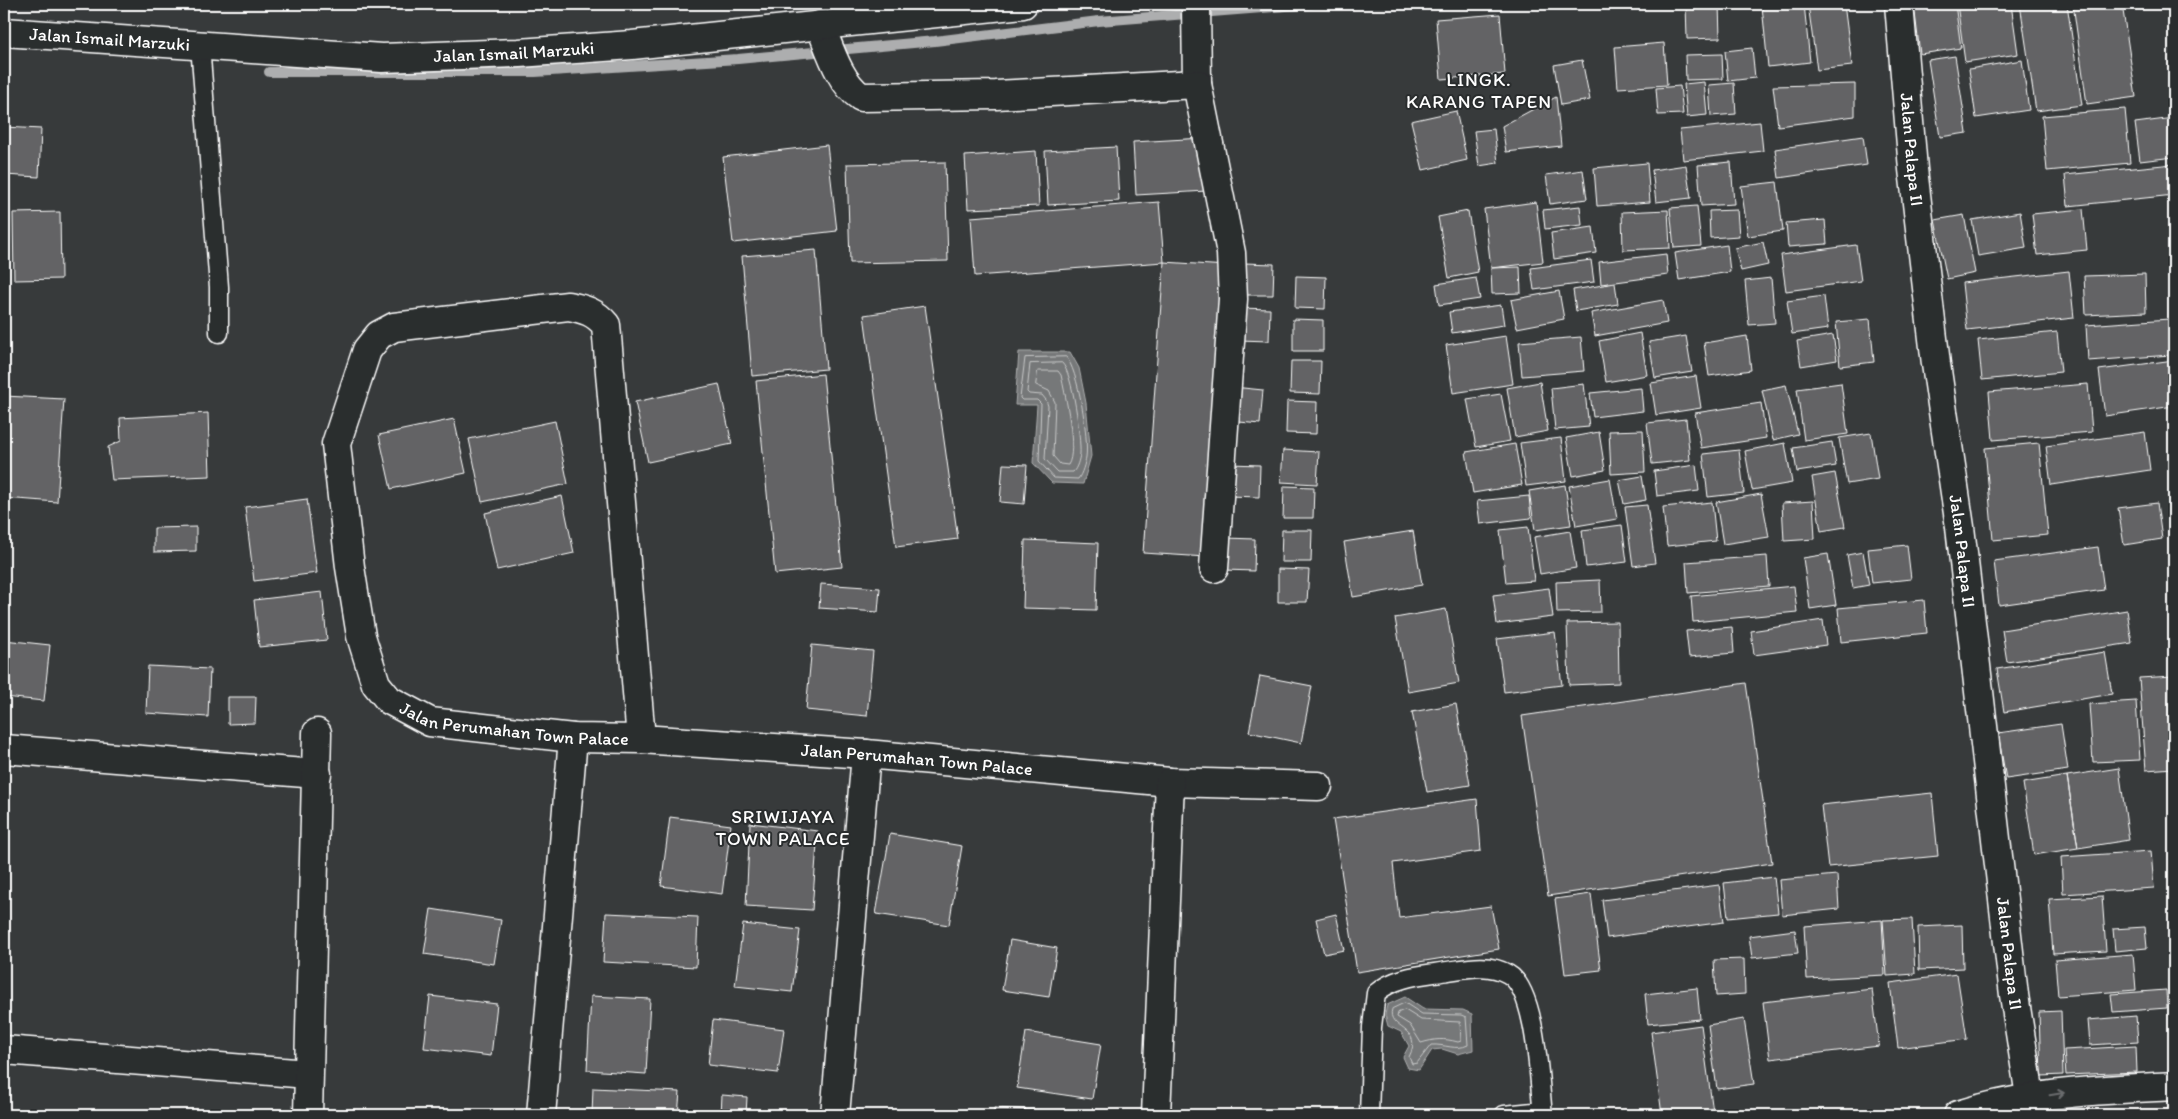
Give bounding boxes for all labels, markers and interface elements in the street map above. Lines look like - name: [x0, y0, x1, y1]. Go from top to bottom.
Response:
- street label: Jalan Ismail Marzuki: [29, 23, 191, 56]
- street label: Jalan Ismail Marzuki: [433, 37, 595, 67]
- district label: LINGK. KARANG TAPEN: [1406, 68, 1552, 113]
- street label: Jalan Palapa II: [1896, 92, 1928, 207]
- street label: Jalan Palapa II: [1944, 493, 1980, 609]
- street label: Jalan Perumahan Town Palace: [396, 697, 629, 750]
- street label: Jalan Perumahan Town Palace: [800, 739, 1034, 780]
- district label: SRIWIJAYA TOWN PALACE: [715, 805, 851, 850]
- street label: Jalan Palapa II: [1992, 896, 2027, 1011]
- one-way arrow: [2049, 1088, 2065, 1098]

